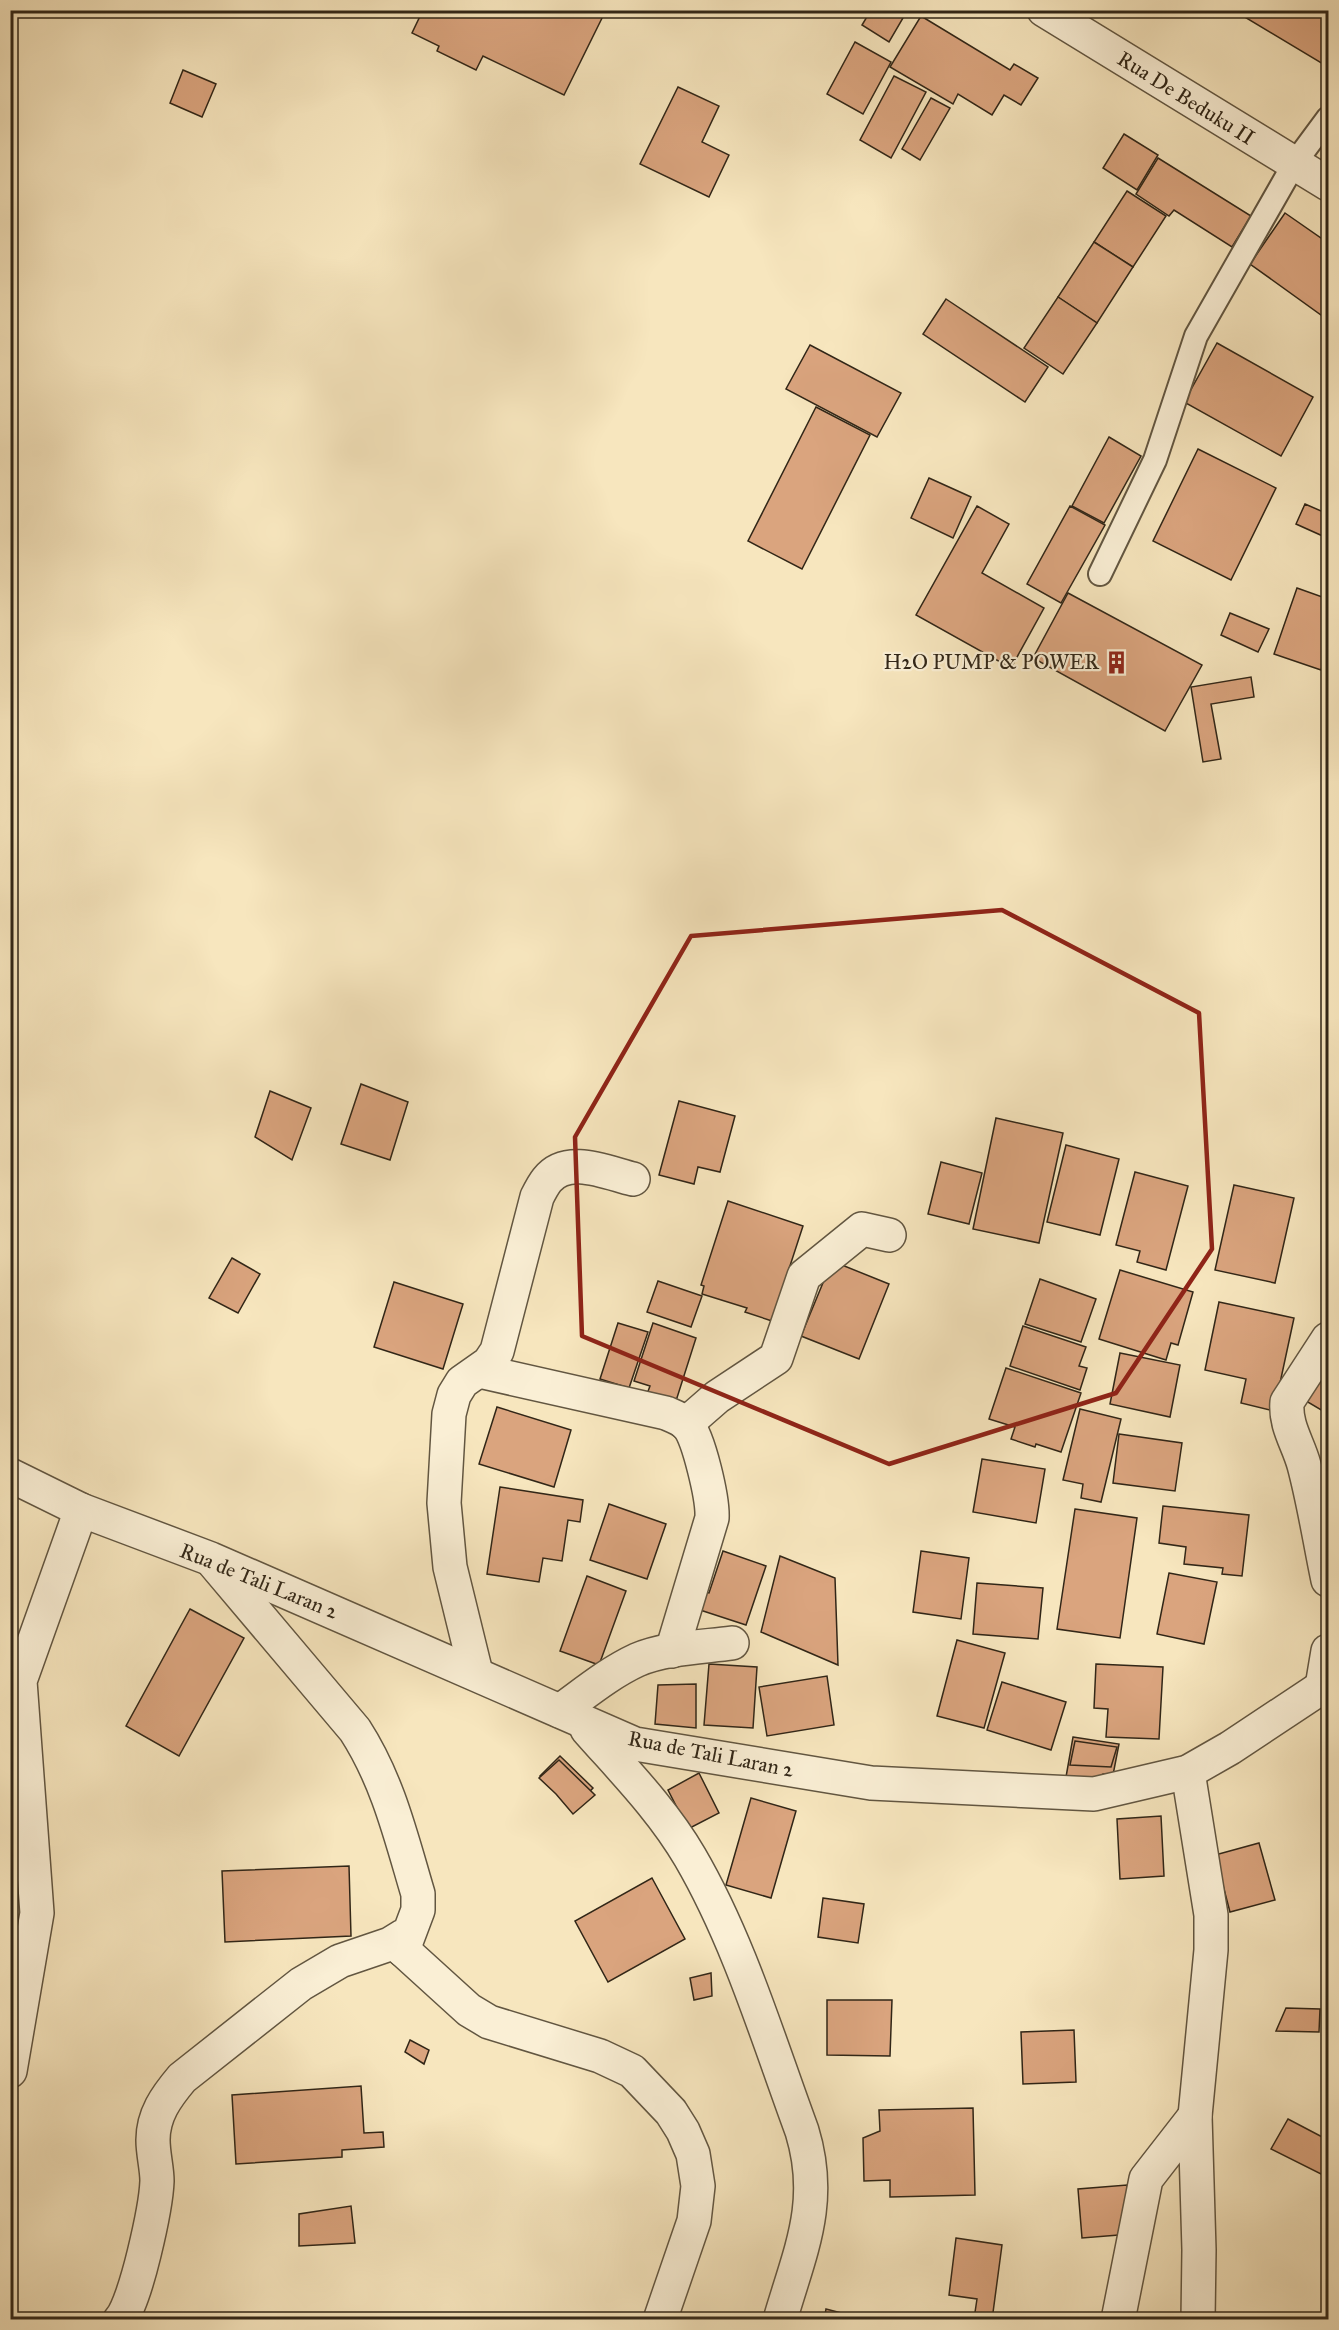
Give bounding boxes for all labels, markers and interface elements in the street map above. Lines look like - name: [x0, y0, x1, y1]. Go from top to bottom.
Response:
- street label: Rua De Beduku II: [1113, 45, 1259, 151]
- place label: H2O PUMP & POWER: [883, 649, 1100, 675]
- building icon: H2O PUMP & POWER: [1104, 649, 1130, 675]
- street label: Rua de Tali Laran 2: [176, 1537, 342, 1625]
- street label: Rua de Tali Laran 2: [626, 1725, 797, 1783]

